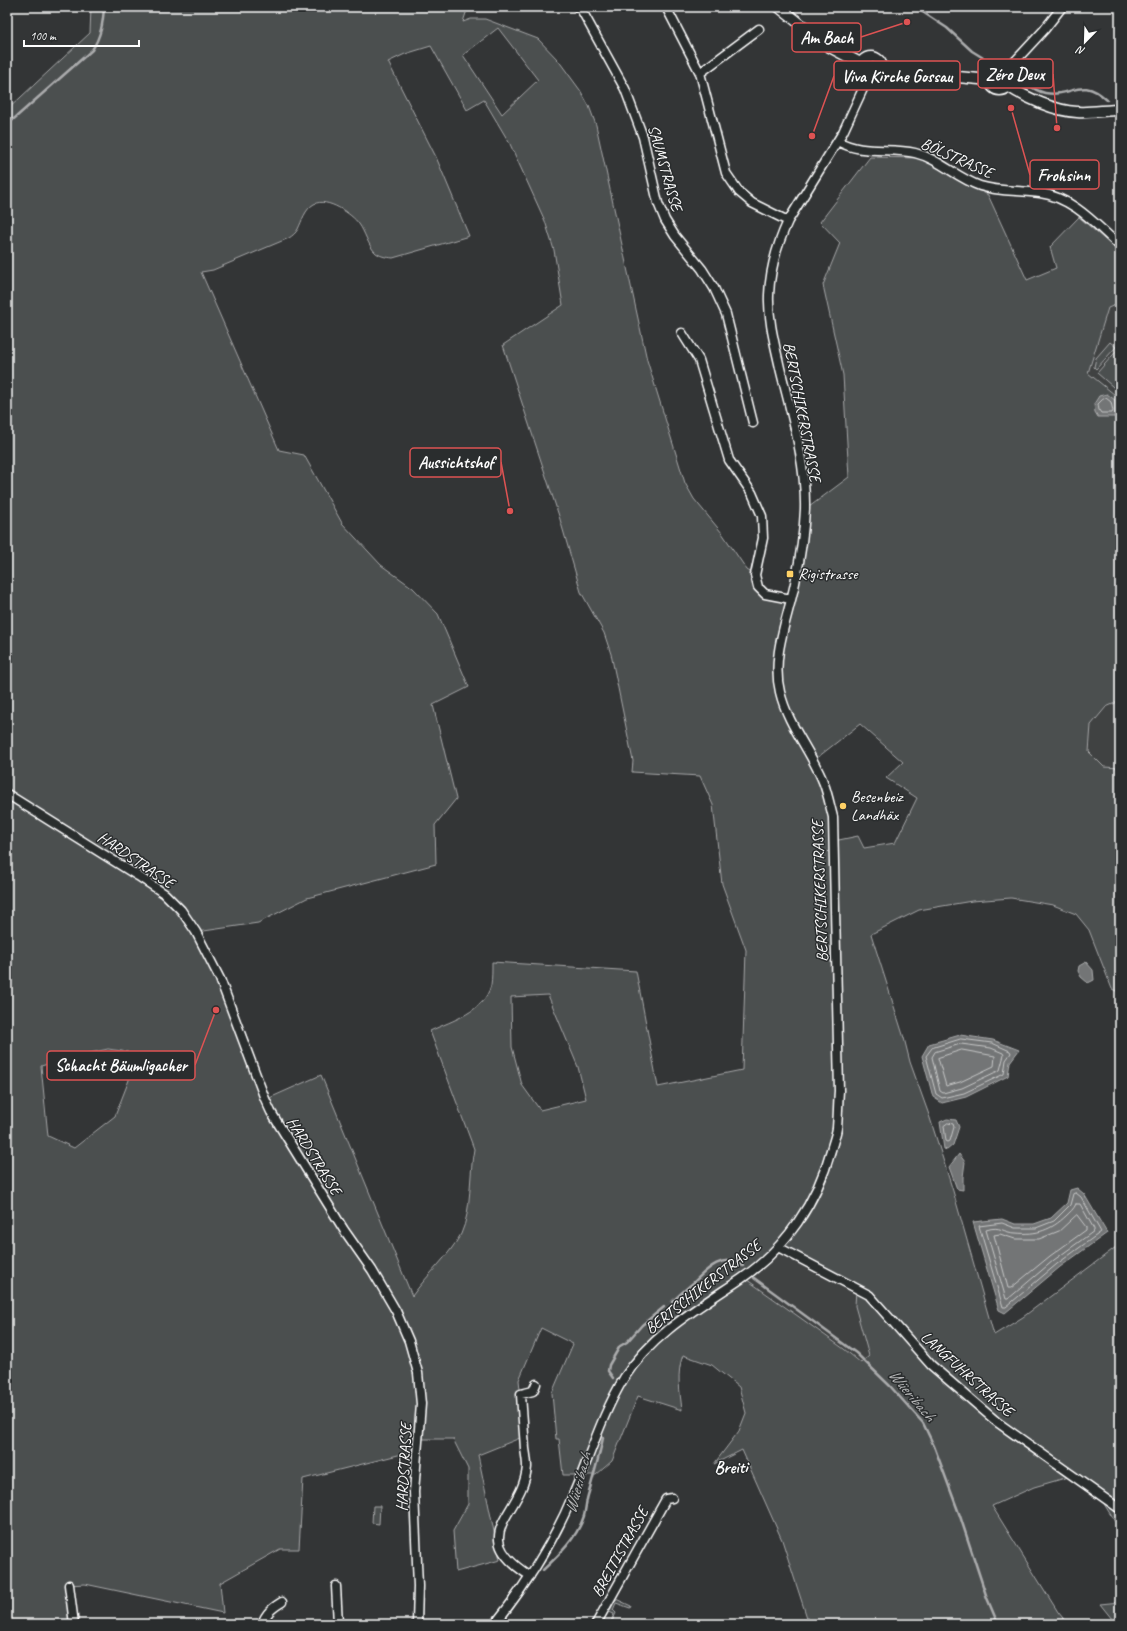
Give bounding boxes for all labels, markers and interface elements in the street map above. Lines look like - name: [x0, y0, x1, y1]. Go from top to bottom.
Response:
- scale bar: [24, 22, 139, 48]
- north arrow: [1065, 22, 1105, 62]
- callout: Am Bach: [792, 23, 861, 52]
- text: Am Bach: [801, 27, 855, 48]
- text: 100 m: [30, 28, 57, 44]
- text: N: [1073, 43, 1087, 59]
- callout: Zéro Deux: [978, 59, 1053, 88]
- callout: Viva Kirche Gossau: [834, 61, 960, 90]
- text: Zéro Deux: [986, 64, 1046, 85]
- text: Viva Kirche Gossau: [842, 66, 954, 87]
- street label: SAUMSTRASSE: [643, 123, 688, 216]
- street label: BÖLSTRASSE: [918, 133, 998, 184]
- callout: Frohsinn: [1030, 160, 1099, 189]
- text: Frohsinn: [1038, 165, 1092, 186]
- street label: BERTSCHIKERSTRASSE: [779, 341, 826, 486]
- callout: Aussichtshof: [410, 448, 501, 477]
- text: Aussichtshof: [418, 452, 498, 473]
- place label: Rigistrasse: [798, 564, 859, 584]
- marker: Rigistrasse: [785, 569, 795, 579]
- place label: Besenbeiz Landhäx: [851, 787, 905, 825]
- marker: Besenbeiz Landhäx: [838, 801, 848, 811]
- street label: BERTSCHIKERSTRASSE: [807, 818, 832, 962]
- street label: HARDSTRASSE: [94, 827, 180, 894]
- callout: Schacht Bäumligacher: [47, 1051, 195, 1080]
- text: Schacht Bäumligacher: [55, 1055, 189, 1076]
- street label: HARDSTRASSE: [282, 1113, 347, 1201]
- street label: BERTSCHIKERSTRASSE: [641, 1234, 767, 1338]
- street label: LANGFUHRSTRASSE: [916, 1327, 1019, 1423]
- water label: Wüeribach: [884, 1365, 941, 1426]
- street label: HARDSTRASSE: [392, 1420, 416, 1512]
- water label: Wüeribach: [560, 1449, 596, 1516]
- district label: Breiti: [715, 1457, 750, 1478]
- street label: BREITISTRASSE: [587, 1502, 654, 1600]

